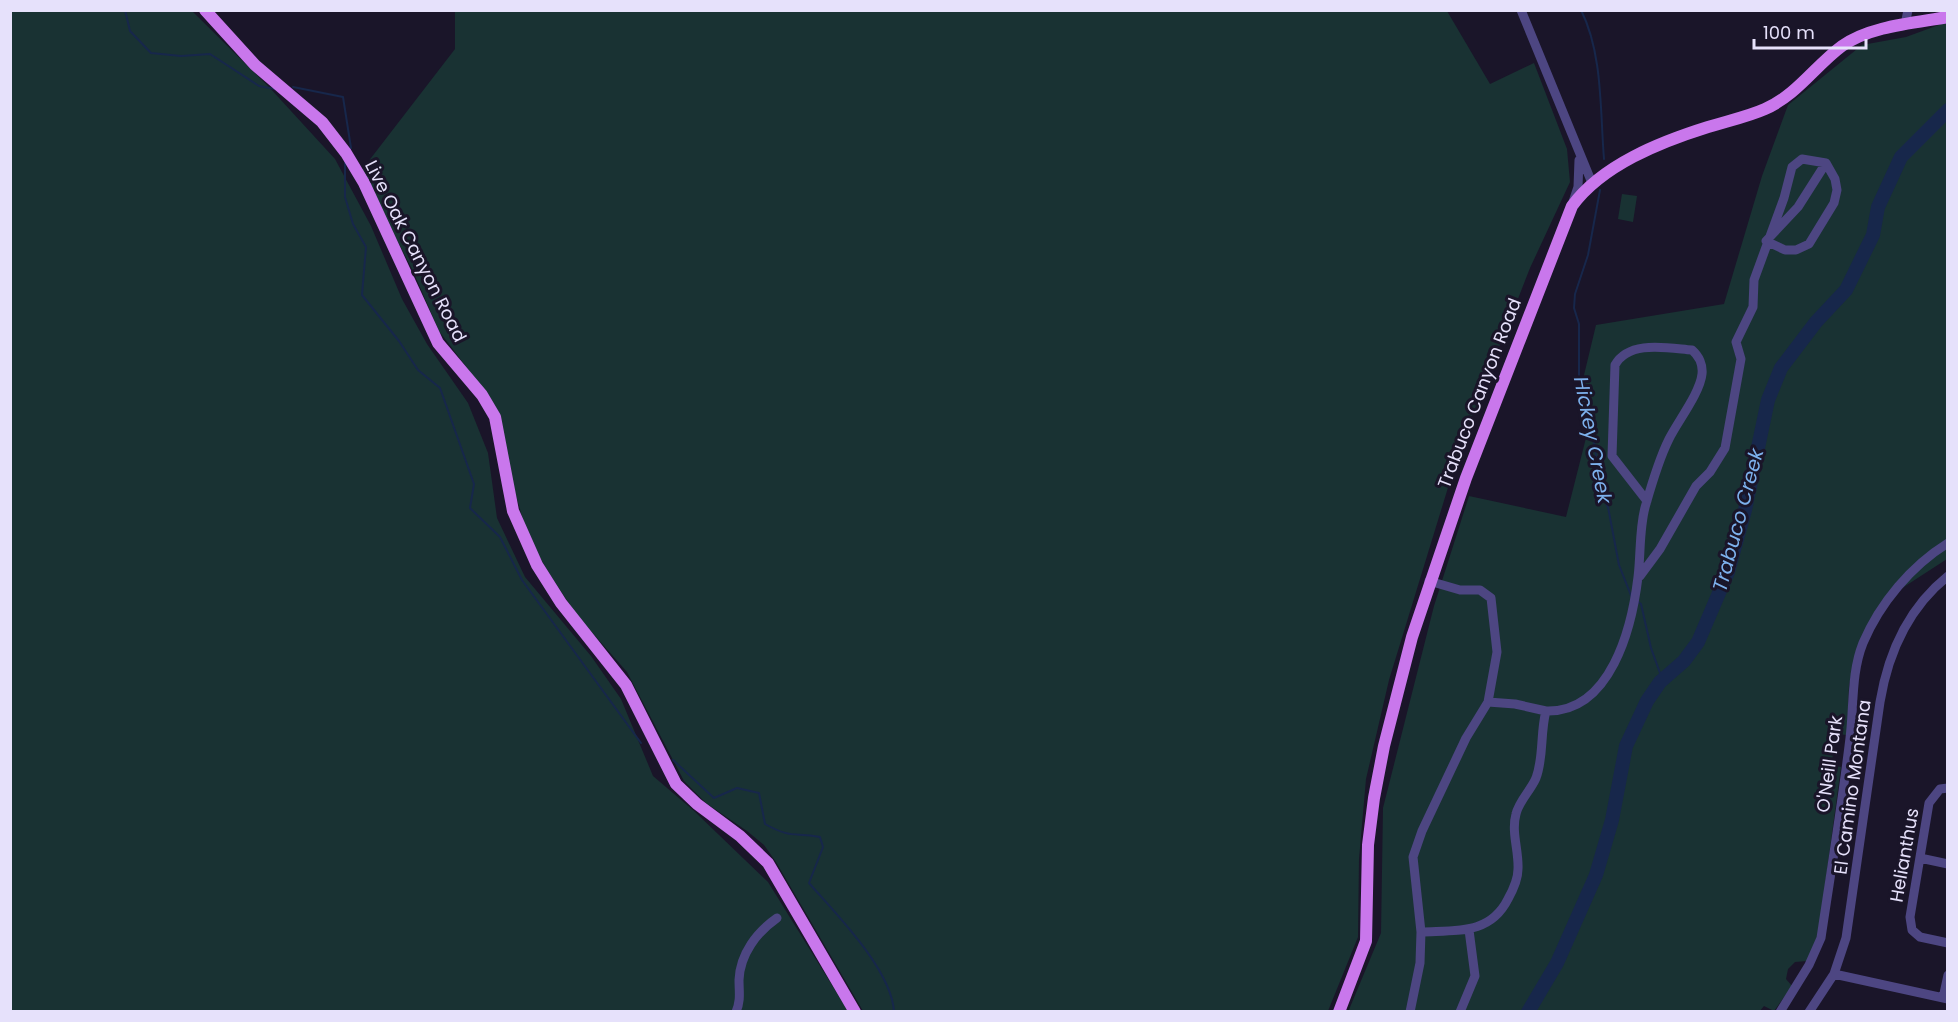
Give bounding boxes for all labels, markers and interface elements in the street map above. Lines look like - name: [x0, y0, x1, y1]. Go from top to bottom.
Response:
- scale bar: [1754, 12, 1866, 50]
- text: 100 m: [1763, 20, 1815, 45]
- street label: Live Oak Canyon Road: [359, 156, 473, 346]
- street label: Trabuco Canyon Road: [1431, 294, 1527, 492]
- water label: Hickey Creek: [1567, 374, 1619, 508]
- water label: Trabuco Creek: [1705, 444, 1771, 595]
- street label: El Camino Montana: [1827, 698, 1877, 876]
- street label: O'Neill Park: [1810, 713, 1848, 814]
- street label: Helianthus: [1883, 806, 1925, 904]

